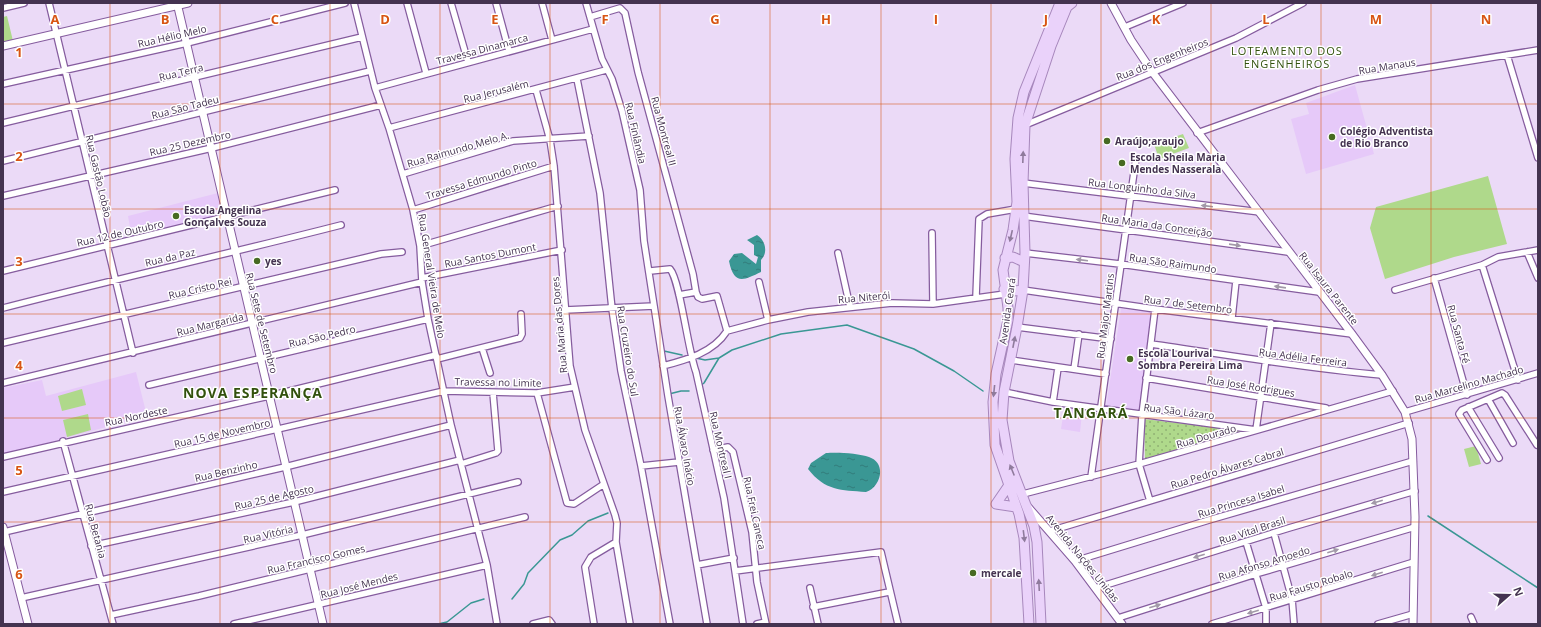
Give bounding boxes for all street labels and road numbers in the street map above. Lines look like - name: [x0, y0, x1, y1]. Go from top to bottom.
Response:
- street label: Rua Hélio Melo: [136, 21, 208, 51]
- street label: Travessa Dinamarca: [435, 30, 529, 68]
- street label: Rua dos Engenheiros: [1114, 34, 1210, 84]
- street label: Rua Manaus: [1357, 55, 1417, 77]
- street label: Rua Terra: [157, 60, 205, 84]
- street label: Rua Jerusalém: [462, 76, 530, 106]
- street label: Rua São Tadeu: [150, 92, 220, 122]
- street label: Rua Montreal II: [648, 95, 680, 167]
- street label: Rua Finlândia: [622, 101, 650, 165]
- street label: Rua 25 Dezembro: [148, 127, 232, 159]
- street label: Rua Raimundo Melo A.: [405, 128, 511, 170]
- street label: Rua Gastão Lobão: [83, 133, 115, 219]
- street label: Travessa Edmundo Pinto: [424, 155, 538, 203]
- street label: Rua Longuinho da Silva: [1087, 174, 1197, 202]
- street label: Rua Maria da Conceição: [1101, 210, 1213, 240]
- street label: Rua General Vieira de Melo: [415, 213, 449, 339]
- street label: Rua 12 de Outubro: [75, 216, 165, 250]
- street label: Rua Santos Dumont: [443, 239, 537, 271]
- street label: Rua da Paz: [144, 244, 197, 270]
- street label: Rua Isaura Parente: [1296, 249, 1362, 327]
- street label: Rua São Raimundo: [1128, 250, 1218, 276]
- street label: Rua Sete de Setembro: [243, 271, 281, 375]
- street label: Rua Major Martins: [1093, 272, 1117, 359]
- street label: Rua Cristo Rei: [167, 274, 233, 302]
- street label: Rua Maria das Dores: [548, 276, 570, 374]
- street label: Avenida Ceará: [995, 277, 1019, 345]
- street label: Rua Niterói: [837, 288, 891, 306]
- street label: Rua 7 de Setembro: [1143, 292, 1233, 316]
- street label: Rua Santa Fé: [1444, 303, 1474, 365]
- street label: Rua Cruzeiro do Sul: [614, 305, 642, 397]
- street label: Rua Margarida: [175, 309, 245, 339]
- street label: Rua São Pedro: [287, 322, 357, 350]
- street label: Rua Adélia Ferreira: [1258, 345, 1348, 369]
- street label: Rua Marcelino Machado: [1413, 362, 1525, 406]
- street label: Rua José Rodrigues: [1206, 372, 1296, 400]
- street label: Travessa no Limite: [454, 374, 542, 390]
- street label: Rua São Lázaro: [1143, 400, 1215, 422]
- street label: Rua Nordeste: [103, 402, 169, 429]
- street label: Rua Álvaro Inácio: [671, 405, 699, 487]
- street label: Rua Montreal I: [706, 410, 736, 480]
- street label: Rua 15 de Novembro: [172, 415, 272, 451]
- street label: Rua Dourado: [1174, 421, 1238, 451]
- street label: Rua Pedro Álvares Cabral: [1169, 444, 1285, 492]
- street label: Rua Benzinho: [193, 457, 259, 485]
- street label: Rua Frei Caneca: [740, 475, 770, 551]
- street label: Rua 25 de Agosto: [233, 481, 315, 513]
- street label: Rua Princesa Isabel: [1196, 481, 1286, 521]
- street label: Rua Betania: [82, 502, 110, 560]
- street label: Avenida Nações Unidas: [1043, 511, 1123, 605]
- street label: Rua Vital Brasil: [1217, 513, 1287, 547]
- street label: Rua Vitória: [242, 521, 294, 547]
- street label: Rua Francisco Gomes: [266, 541, 366, 577]
- street label: Rua Afonso Amoedo: [1217, 542, 1311, 584]
- street label: Rua Fausto Robalo: [1268, 566, 1354, 604]
- street label: Rua José Mendes: [319, 569, 399, 601]

